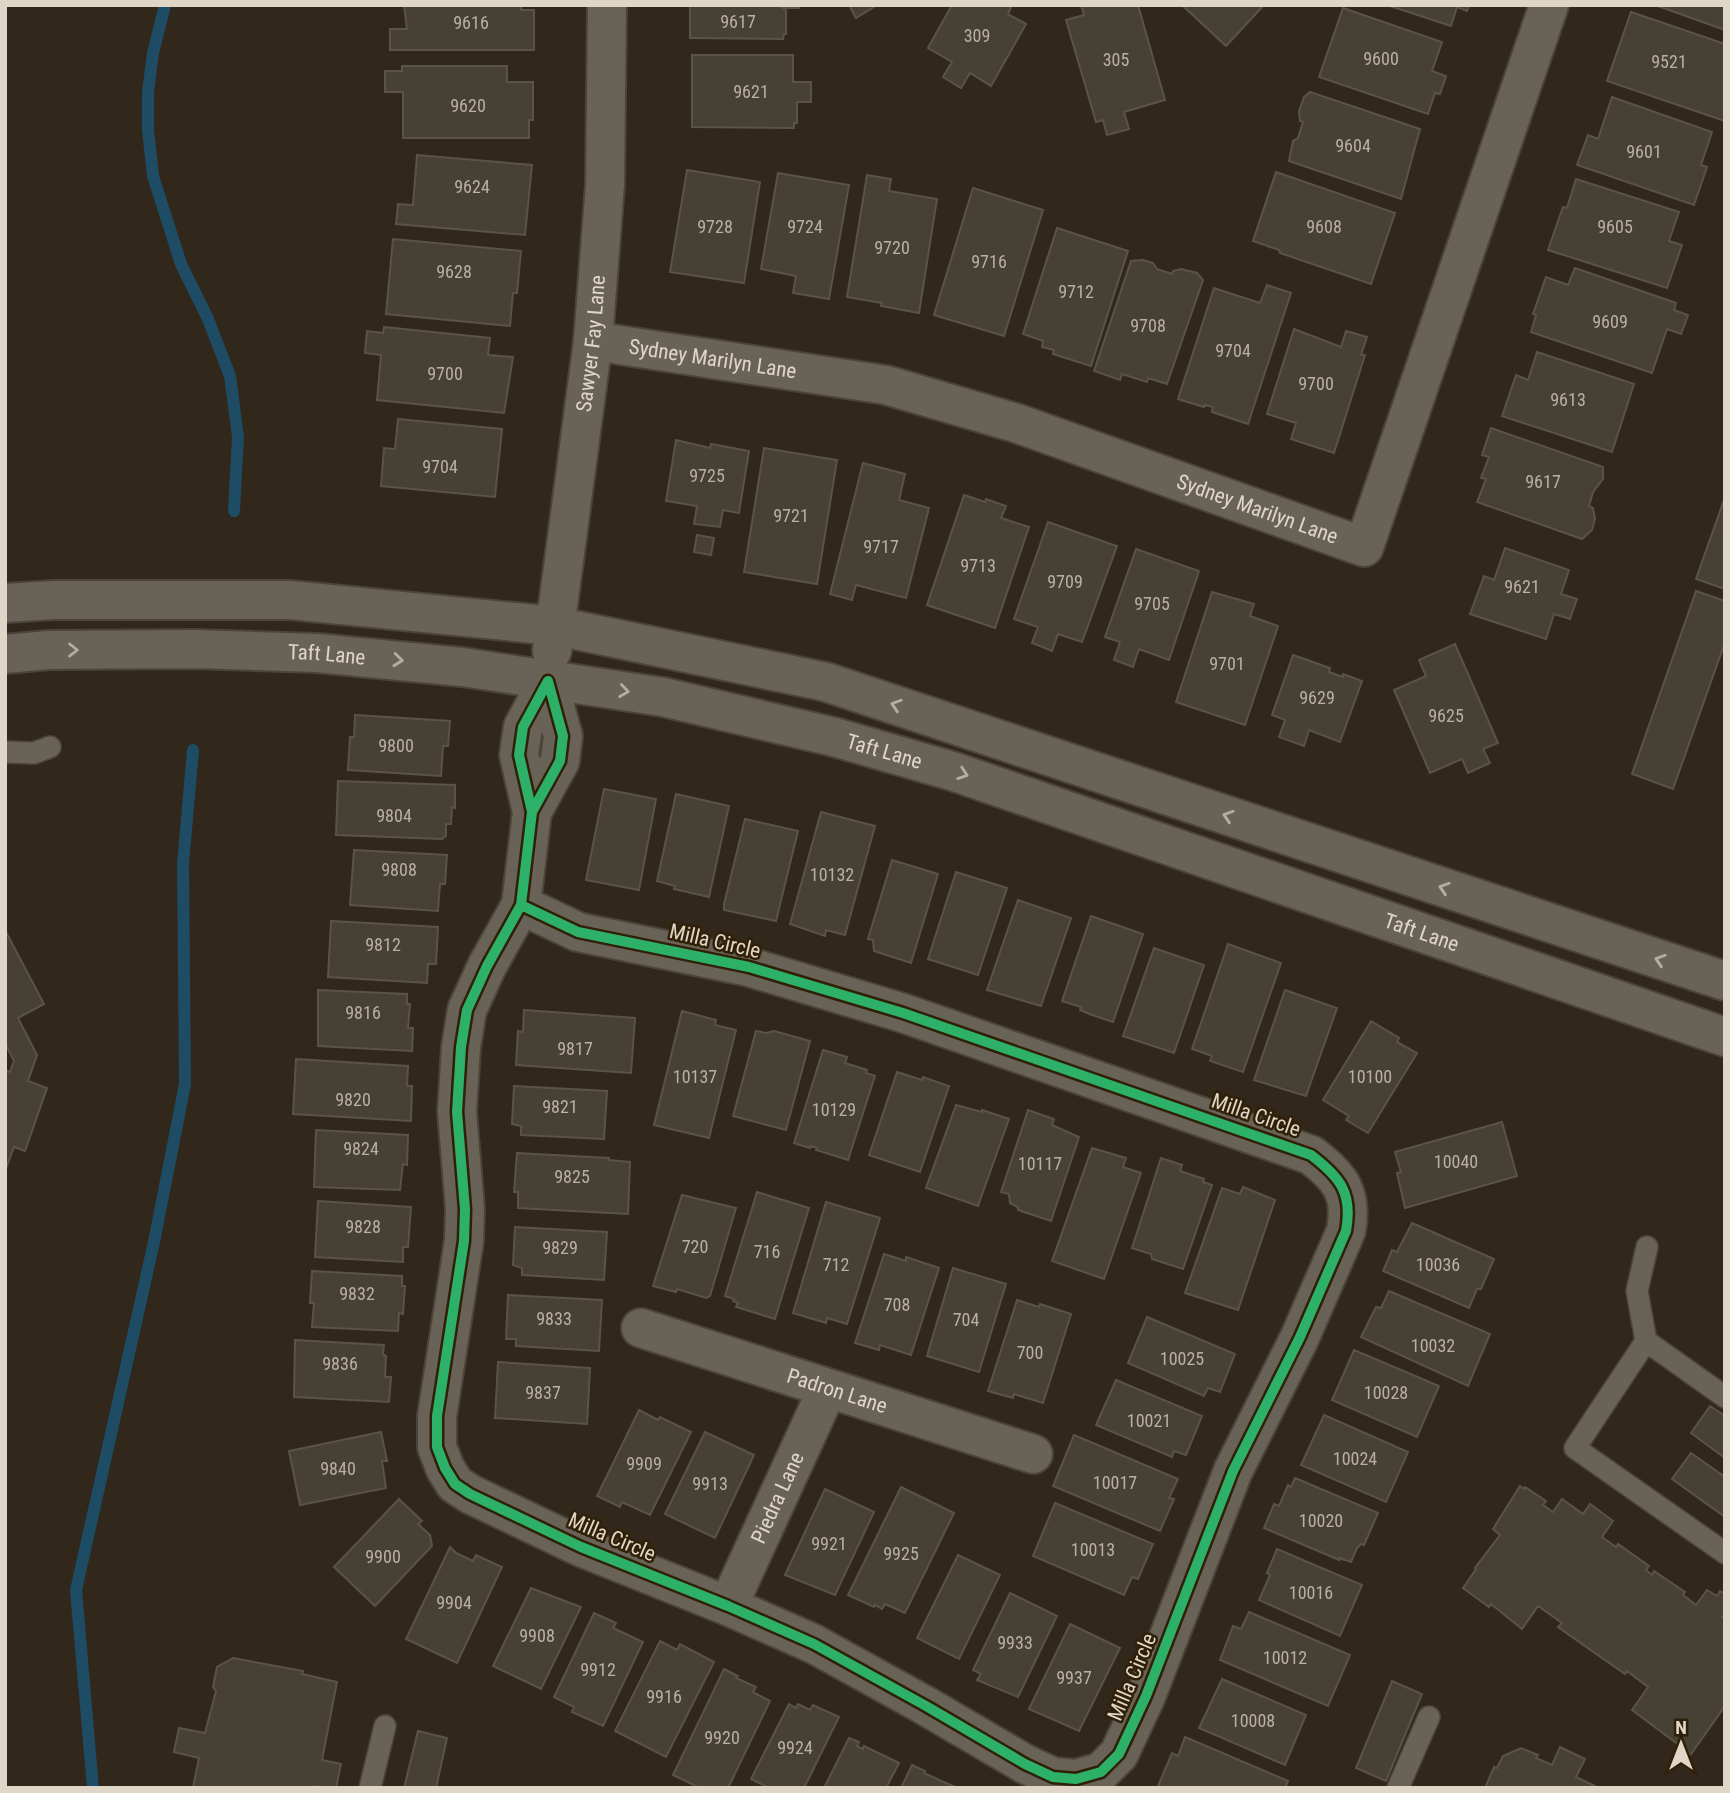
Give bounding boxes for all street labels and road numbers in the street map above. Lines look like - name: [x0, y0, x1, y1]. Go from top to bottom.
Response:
- street label: Sawyer Fay Lane: [572, 274, 610, 413]
- street label: Sydney Marilyn Lane: [627, 335, 798, 383]
- street label: Sydney Marilyn Lane: [1174, 469, 1341, 549]
- street label: Taft Lane: [288, 640, 367, 670]
- street label: Taft Lane: [844, 729, 925, 774]
- street label: Taft Lane: [1381, 909, 1462, 957]
- street label: Milla Circle: [667, 919, 763, 963]
- street label: Milla Circle: [1208, 1089, 1304, 1141]
- street label: Padron Lane: [784, 1364, 890, 1418]
- street label: Piedra Lane: [746, 1448, 809, 1547]
- street label: Milla Circle: [565, 1508, 659, 1566]
- street label: Milla Circle: [1103, 1630, 1161, 1724]

